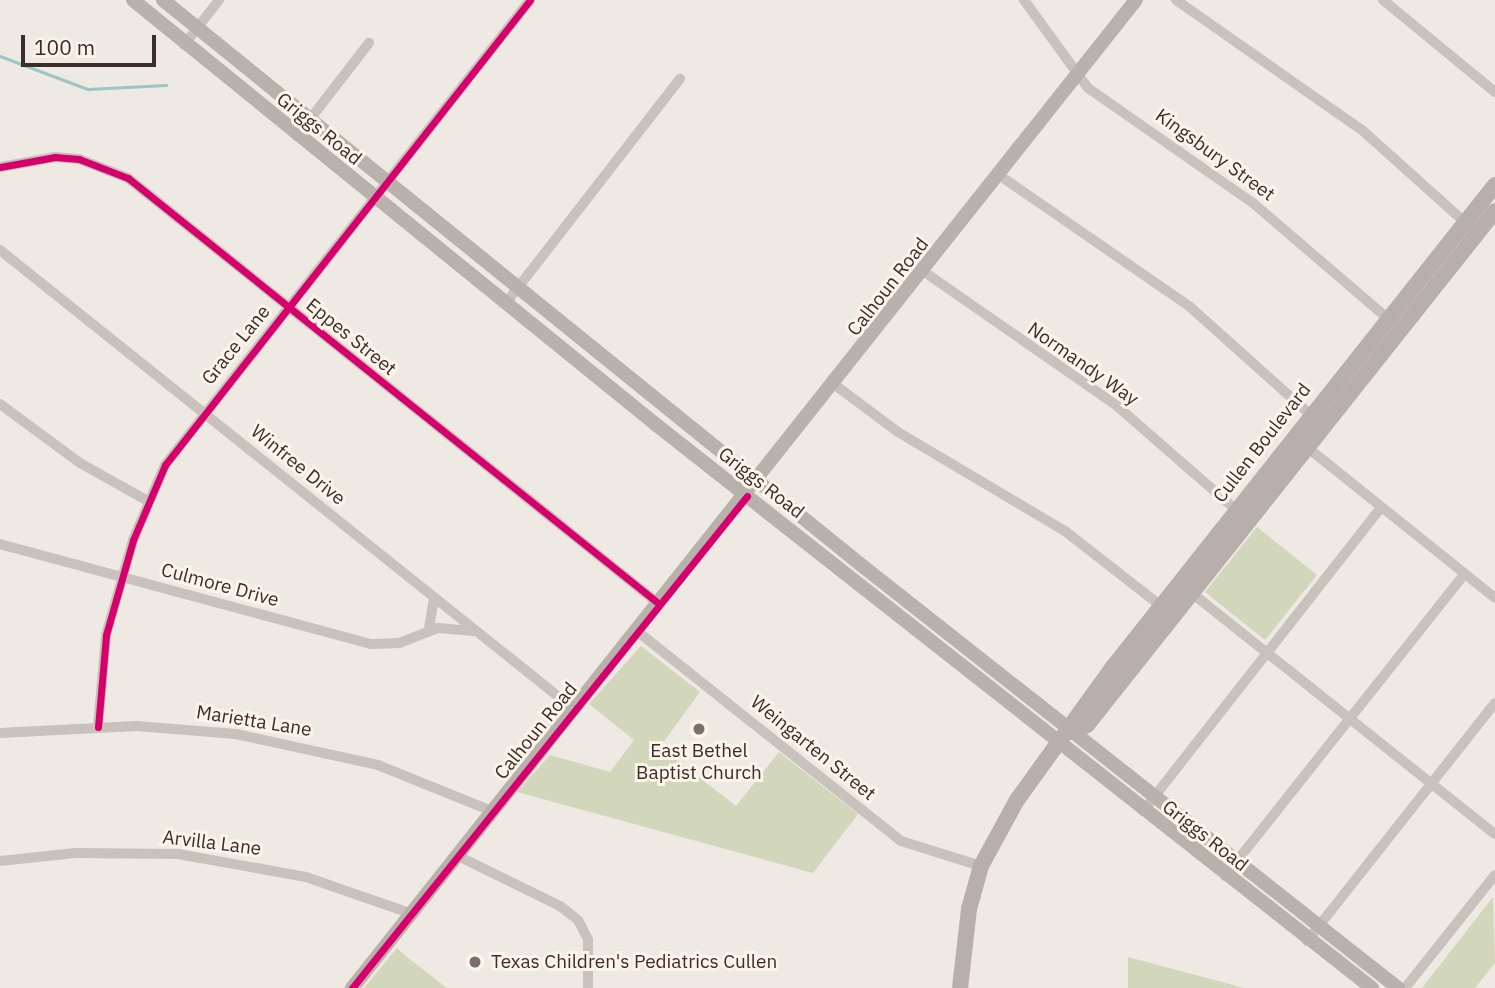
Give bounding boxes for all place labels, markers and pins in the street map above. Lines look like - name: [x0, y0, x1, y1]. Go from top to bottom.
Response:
- marker: East Bethel Baptist Church: [691, 721, 707, 737]
- place label: East Bethel Baptist Church: [636, 740, 762, 784]
- place label: Texas Children's Pediatrics Cullen: [491, 951, 777, 973]
- marker: Texas Children's Pediatrics Cullen: [465, 952, 485, 972]

